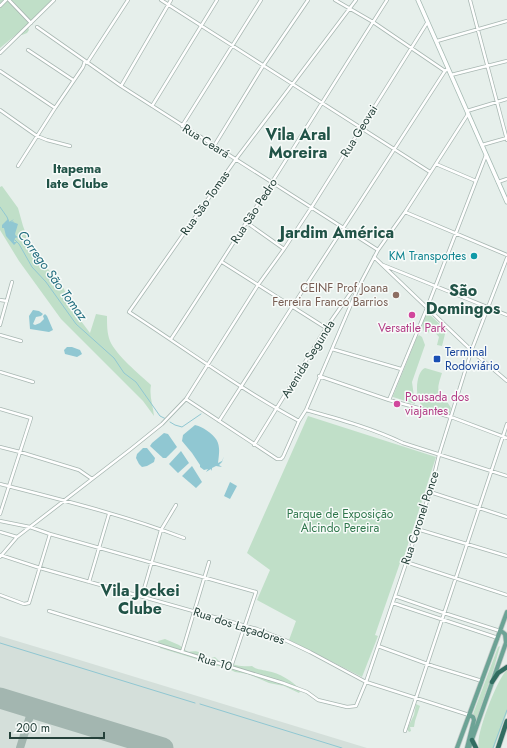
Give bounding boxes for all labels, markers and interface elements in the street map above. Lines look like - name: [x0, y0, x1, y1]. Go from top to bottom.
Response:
- street label: Rua Geovai: [336, 101, 382, 161]
- street label: Rua Ceará: [179, 119, 233, 163]
- district label: Vila Aral Moreira: [264, 123, 331, 164]
- district label: Itapema Iate Clube: [46, 159, 109, 193]
- street label: Rua São Tomas: [176, 167, 234, 239]
- street label: Rua São Pedro: [226, 174, 282, 247]
- district label: Jardim América: [277, 221, 394, 244]
- water label: Corrego São Tomaz: [13, 226, 93, 325]
- place label: KM Transportes: [389, 247, 466, 265]
- marker: KM Transportes: [469, 251, 479, 261]
- place label: CEINF Prof Joana Ferreira Franco Barrios: [272, 279, 388, 311]
- district label: São Domingos: [426, 279, 500, 320]
- marker: CEINF Prof Joana Ferreira Franco Barrios: [391, 290, 401, 300]
- marker: Versatile Park: [407, 310, 417, 320]
- street label: Avenida Segunda: [277, 316, 339, 402]
- place label: Versatile Park: [378, 319, 447, 337]
- place label: Terminal Rodoviário: [445, 343, 500, 375]
- marker: Terminal Rodoviário: [432, 354, 442, 364]
- place label: Pousada dos viajantes: [405, 388, 469, 420]
- marker: Pousada dos viajantes: [392, 399, 402, 409]
- street label: Rua Coronel Ponce: [396, 469, 444, 567]
- park label: Parque de Exposição Alcindo Pereira: [287, 505, 394, 537]
- district label: Vila Jockei Clube: [99, 579, 180, 620]
- street label: Rua dos Laçadores: [191, 603, 287, 649]
- street label: Rua 10: [196, 648, 234, 676]
- scale bar: [10, 714, 104, 740]
- text: 200 m: [16, 719, 50, 737]

